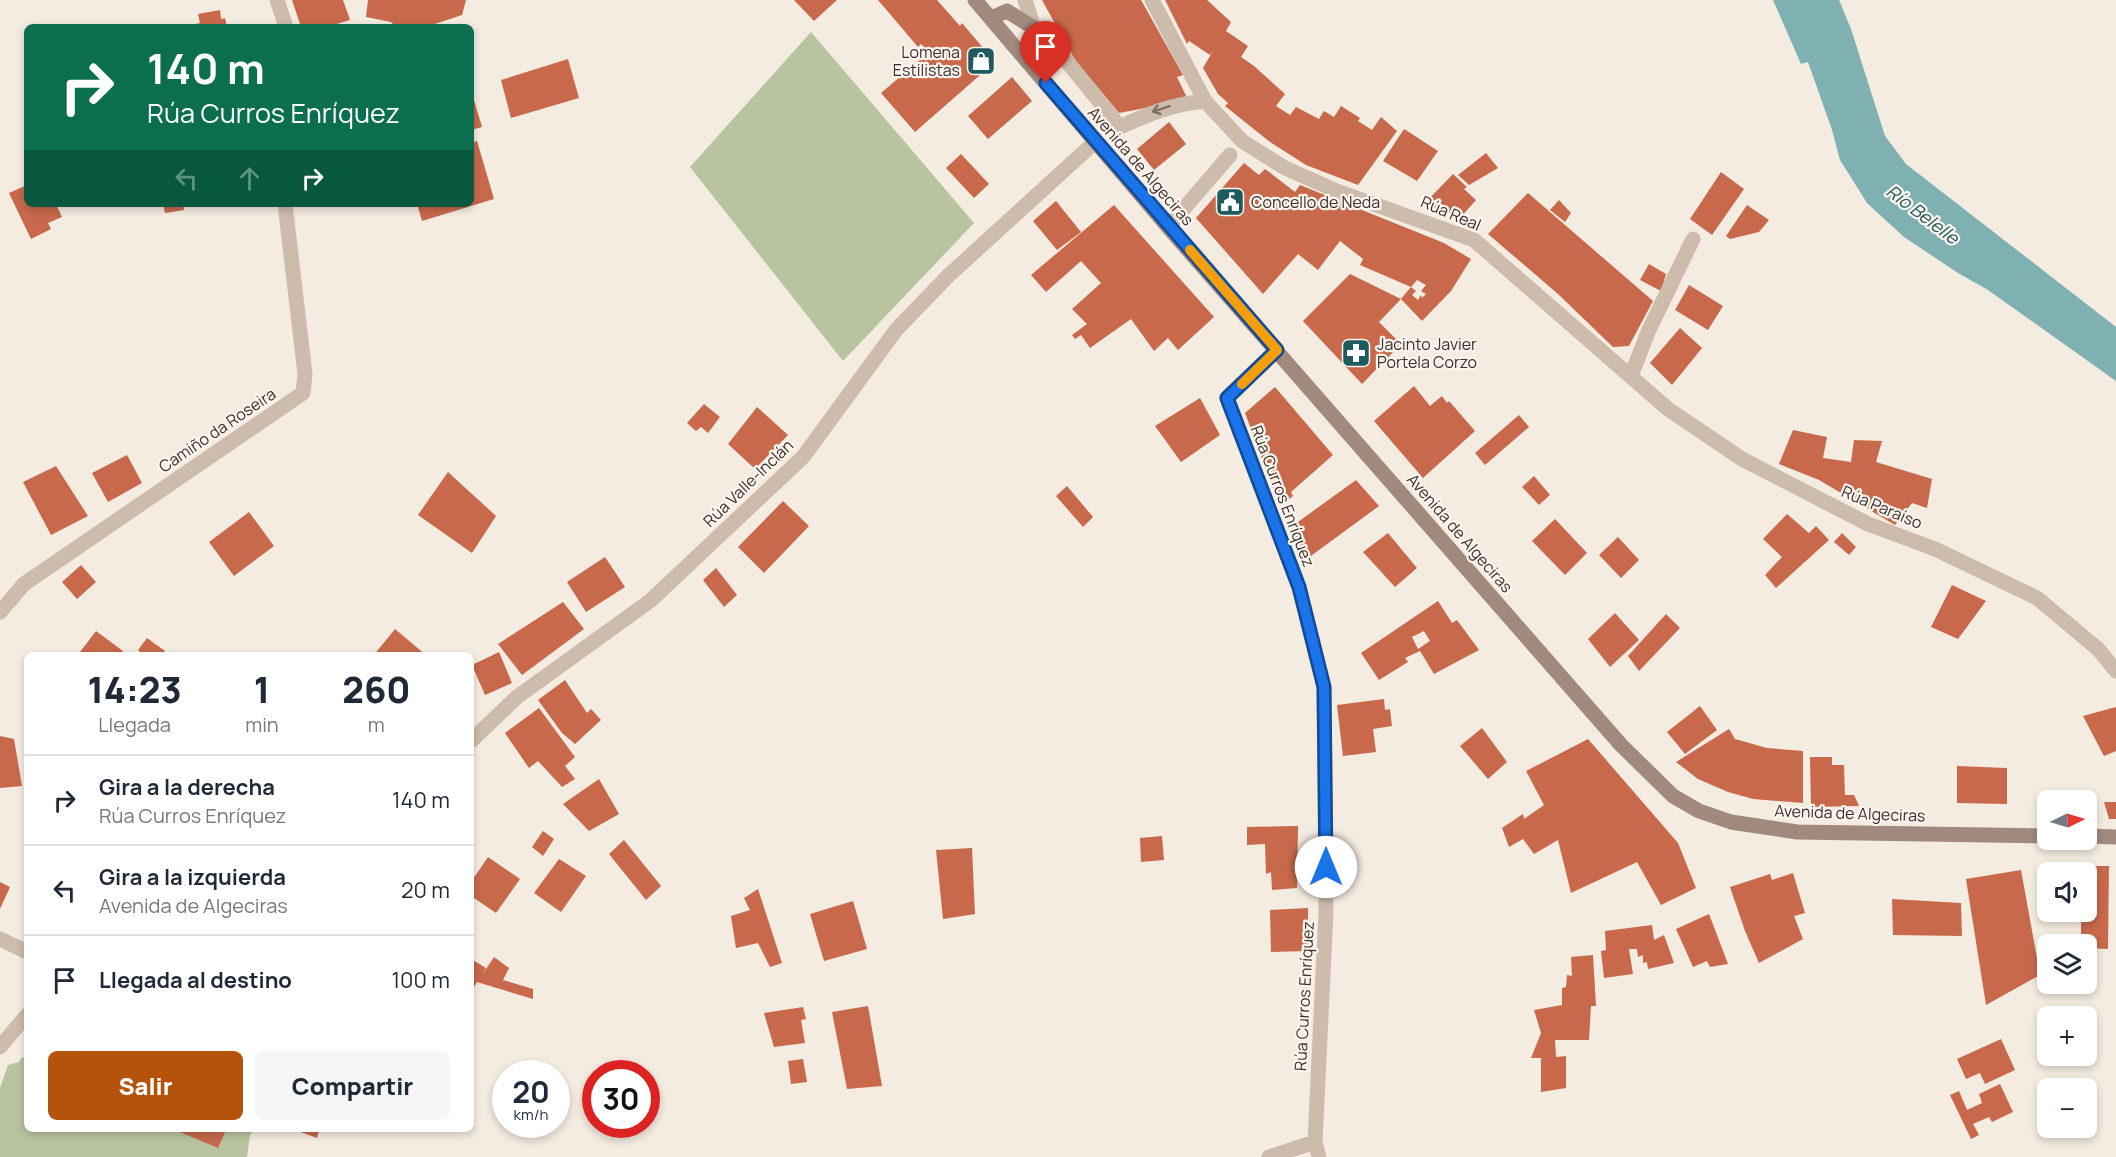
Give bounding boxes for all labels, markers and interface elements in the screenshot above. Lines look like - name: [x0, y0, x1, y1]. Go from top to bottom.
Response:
- pin: [1020, 21, 1071, 83]
- icon: arrive: [1029, 30, 1062, 63]
- text: 140 m: [147, 39, 265, 97]
- place label: Lomena Estilistas: [893, 41, 960, 81]
- shop icon: Lomena Estilistas: [965, 45, 997, 77]
- icon: right: [48, 48, 126, 126]
- text: Rúa Curros Enríquez: [147, 94, 400, 131]
- street label: Avenida de Algeciras: [1083, 102, 1199, 230]
- one-way arrow: [1152, 104, 1171, 115]
- icon: left: [170, 162, 203, 195]
- icon: ahead: [233, 162, 266, 195]
- icon: right: [296, 162, 329, 195]
- water label: Río Belelle: [1882, 179, 1965, 250]
- public building icon: Concello de Neda: [1214, 186, 1246, 218]
- street label: Rúa Real: [1417, 190, 1485, 236]
- place label: Concello de Neda: [1251, 191, 1380, 213]
- place label: Jacinto Javier Portela Corzo: [1377, 333, 1477, 373]
- pharmacy icon: Jacinto Javier Portela Corzo: [1340, 337, 1372, 369]
- street label: Camiño da Roseira: [154, 383, 280, 477]
- street label: Rúa Curros Enríquez: [1246, 422, 1320, 570]
- street label: Rúa Valle-Inclán: [698, 434, 798, 532]
- street label: Avenida de Algeciras: [1402, 469, 1518, 597]
- street label: Rúa Paraíso: [1838, 480, 1926, 534]
- text: 14:23: [87, 665, 182, 714]
- text: 1: [254, 665, 270, 714]
- text: 260: [342, 665, 411, 714]
- text: Llegada: [98, 711, 171, 738]
- text: min: [245, 711, 279, 738]
- text: m: [368, 711, 385, 738]
- text: Gira a la derecha: [99, 772, 275, 802]
- icon: right: [48, 784, 81, 817]
- text: 140 m: [392, 785, 450, 815]
- north arrow: [2037, 790, 2097, 850]
- map controls: [2037, 790, 2097, 1138]
- street label: Avenida de Algeciras: [1774, 799, 1926, 827]
- text: Rúa Curros Enríquez: [99, 802, 286, 829]
- position arrow: [1294, 835, 1358, 899]
- text: Gira a la izquierda: [99, 862, 286, 892]
- button: sound: [2037, 862, 2097, 922]
- icon: left: [48, 874, 81, 907]
- text: 20 m: [401, 875, 450, 905]
- text: Avenida de Algeciras: [99, 892, 288, 919]
- street label: Rúa Curros Enríquez: [1289, 921, 1319, 1071]
- button: layers: [2037, 934, 2097, 994]
- icon: arrive: [48, 964, 81, 997]
- text: Llegada al destino: [99, 965, 292, 995]
- text: 100 m: [392, 965, 450, 995]
- button: +: [2037, 1006, 2097, 1066]
- button: Salir: [48, 1051, 243, 1120]
- button: Compartir: [255, 1051, 450, 1120]
- speed limit sign: 30: [582, 1060, 660, 1138]
- text: 20: [512, 1071, 550, 1112]
- button: −: [2037, 1078, 2097, 1138]
- text: km/h: [514, 1104, 548, 1125]

